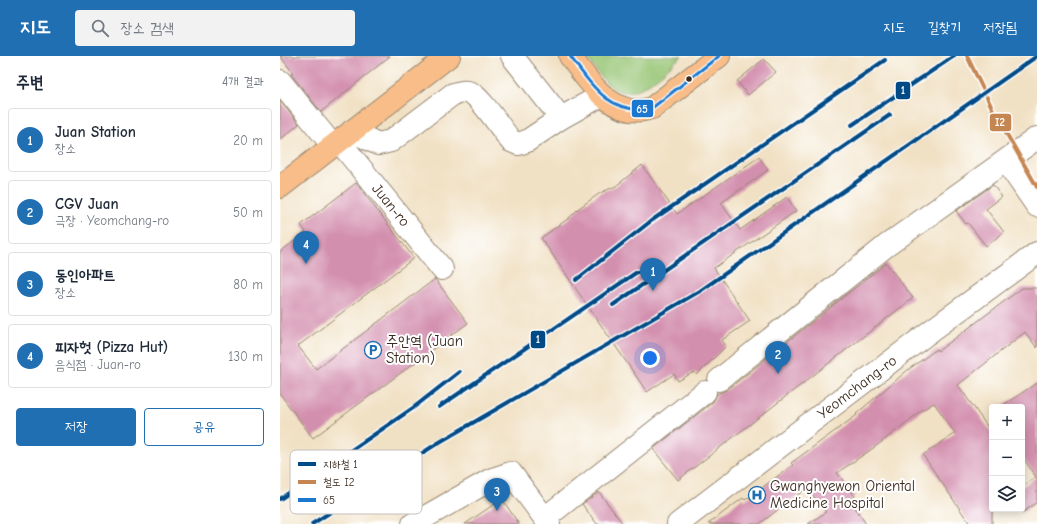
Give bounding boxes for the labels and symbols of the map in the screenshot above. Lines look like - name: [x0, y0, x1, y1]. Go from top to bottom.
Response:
- unlabelled marker: [684, 74, 694, 84]
- line badge: 1: [895, 81, 911, 100]
- text: 1: [901, 84, 905, 97]
- line badge: 65: [631, 99, 654, 118]
- text: 65: [636, 103, 648, 116]
- line badge: I2: [989, 113, 1012, 132]
- text: I2: [995, 116, 1005, 129]
- street label: Juan-ro: [368, 180, 414, 230]
- pin: 4: [293, 231, 319, 264]
- pin: 1: [640, 258, 666, 291]
- line badge: 1: [530, 330, 546, 349]
- place label: 주안역 (Juan Station): [386, 332, 463, 367]
- text: 1: [536, 333, 540, 346]
- parking icon: 주안역 (Juan Station): [363, 340, 383, 360]
- pin: 2: [765, 341, 791, 374]
- your location: [640, 348, 660, 368]
- street label: Yeomchang-ro: [814, 351, 900, 423]
- legend: [290, 450, 422, 514]
- text: 지하철 1: [323, 458, 358, 471]
- text: 철도 I2: [323, 476, 355, 489]
- place label: Gwanghyewon Oriental Medicine Hospital: [770, 477, 915, 512]
- pin: 3: [484, 478, 510, 511]
- hospital icon: Gwanghyewon Oriental Medicine Hospital: [747, 485, 767, 505]
- text: 65: [323, 494, 335, 507]

